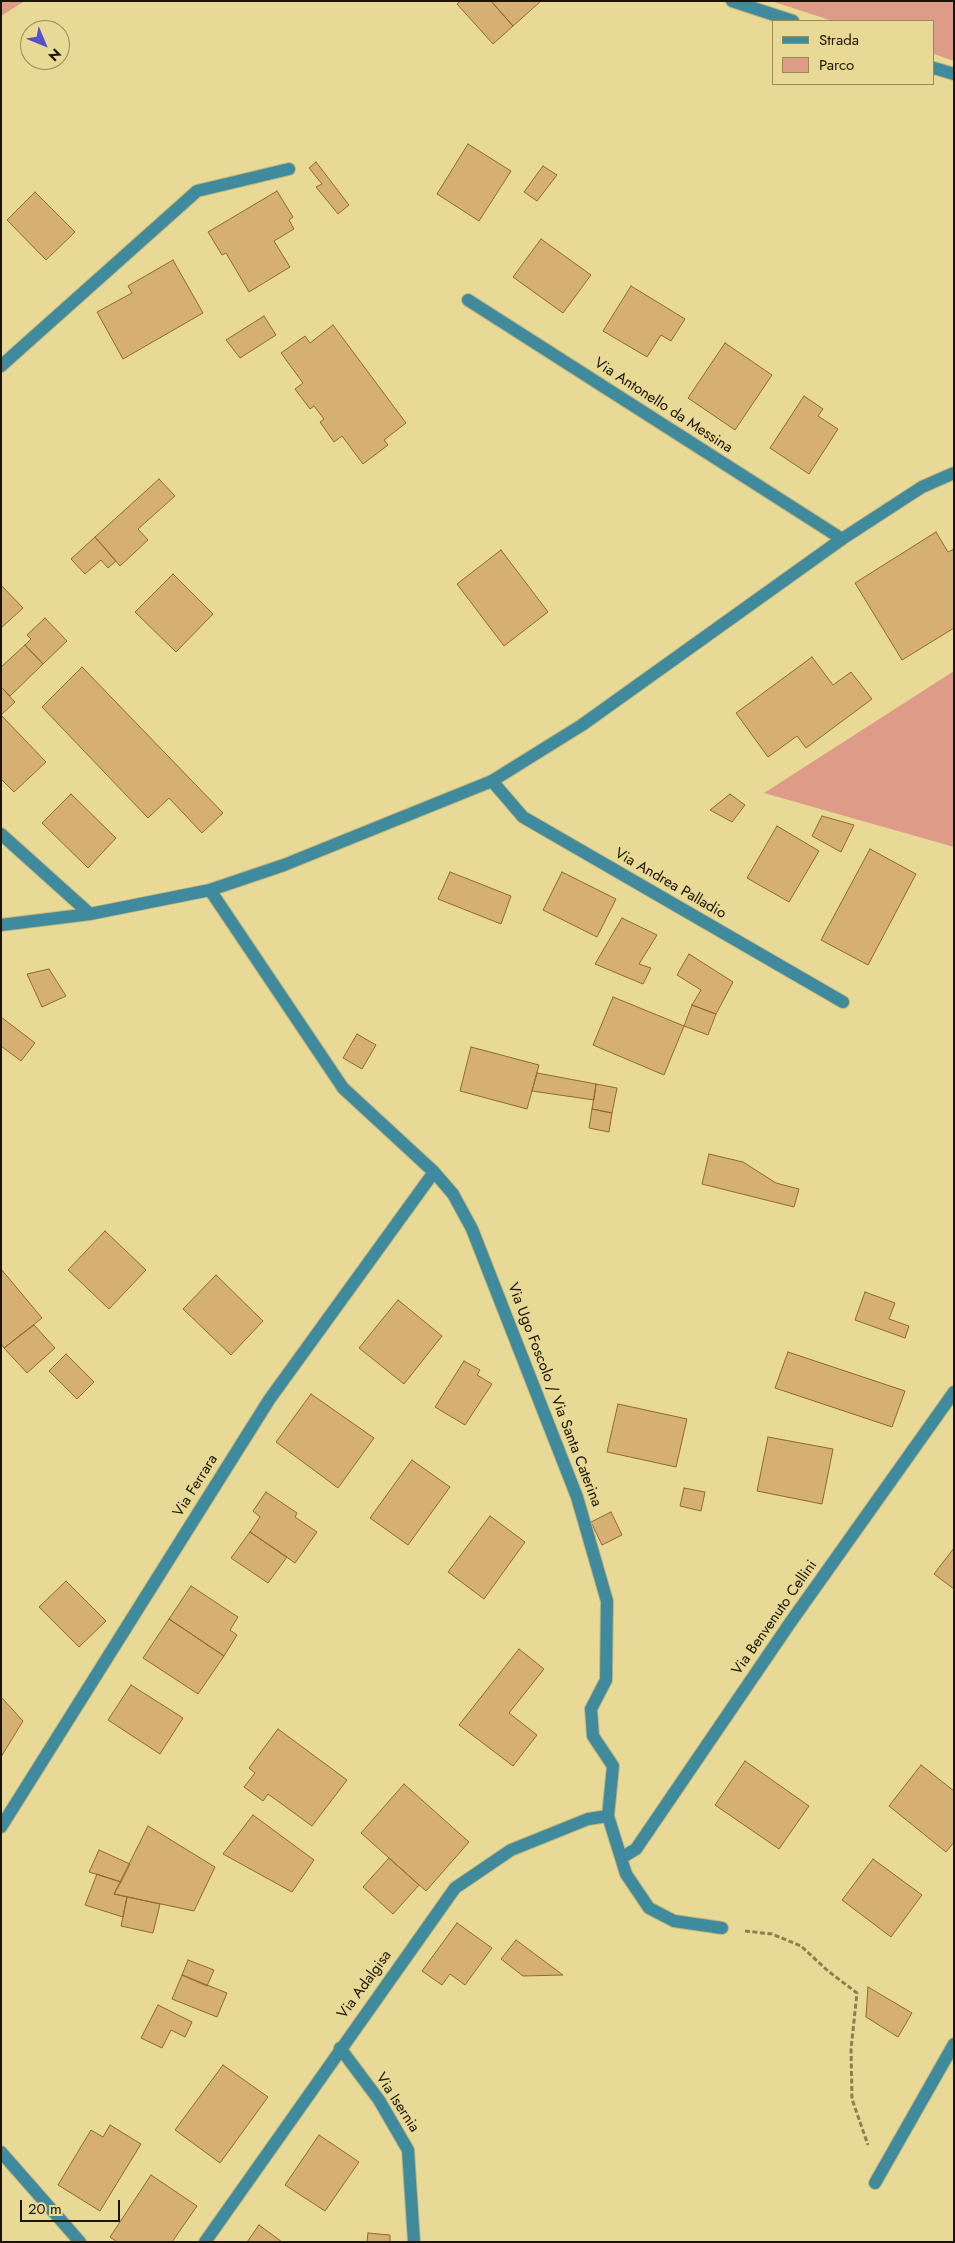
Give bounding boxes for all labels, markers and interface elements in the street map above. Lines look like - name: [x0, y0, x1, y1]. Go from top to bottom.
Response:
- north arrow: [20, 20, 70, 70]
- legend: [772, 20, 935, 85]
- text: Strada: [819, 29, 859, 51]
- text: N: [44, 44, 66, 66]
- text: Parco: [819, 54, 854, 76]
- street label: Via Antonello da Messina: [590, 354, 736, 458]
- street label: Via Andrea Palladio: [611, 845, 729, 923]
- street label: Via Ugo Foscolo / Via Santa Caterina: [503, 1281, 605, 1509]
- street label: Via Ferrara: [170, 1451, 222, 1521]
- street label: Via Benvenuto Cellini: [729, 1557, 821, 1679]
- street label: Via Adalgisa: [334, 1947, 396, 2023]
- street label: Via Isernia: [371, 2070, 423, 2136]
- scale bar: [22, 2190, 122, 2222]
- text: 20 m: [28, 2198, 62, 2220]

